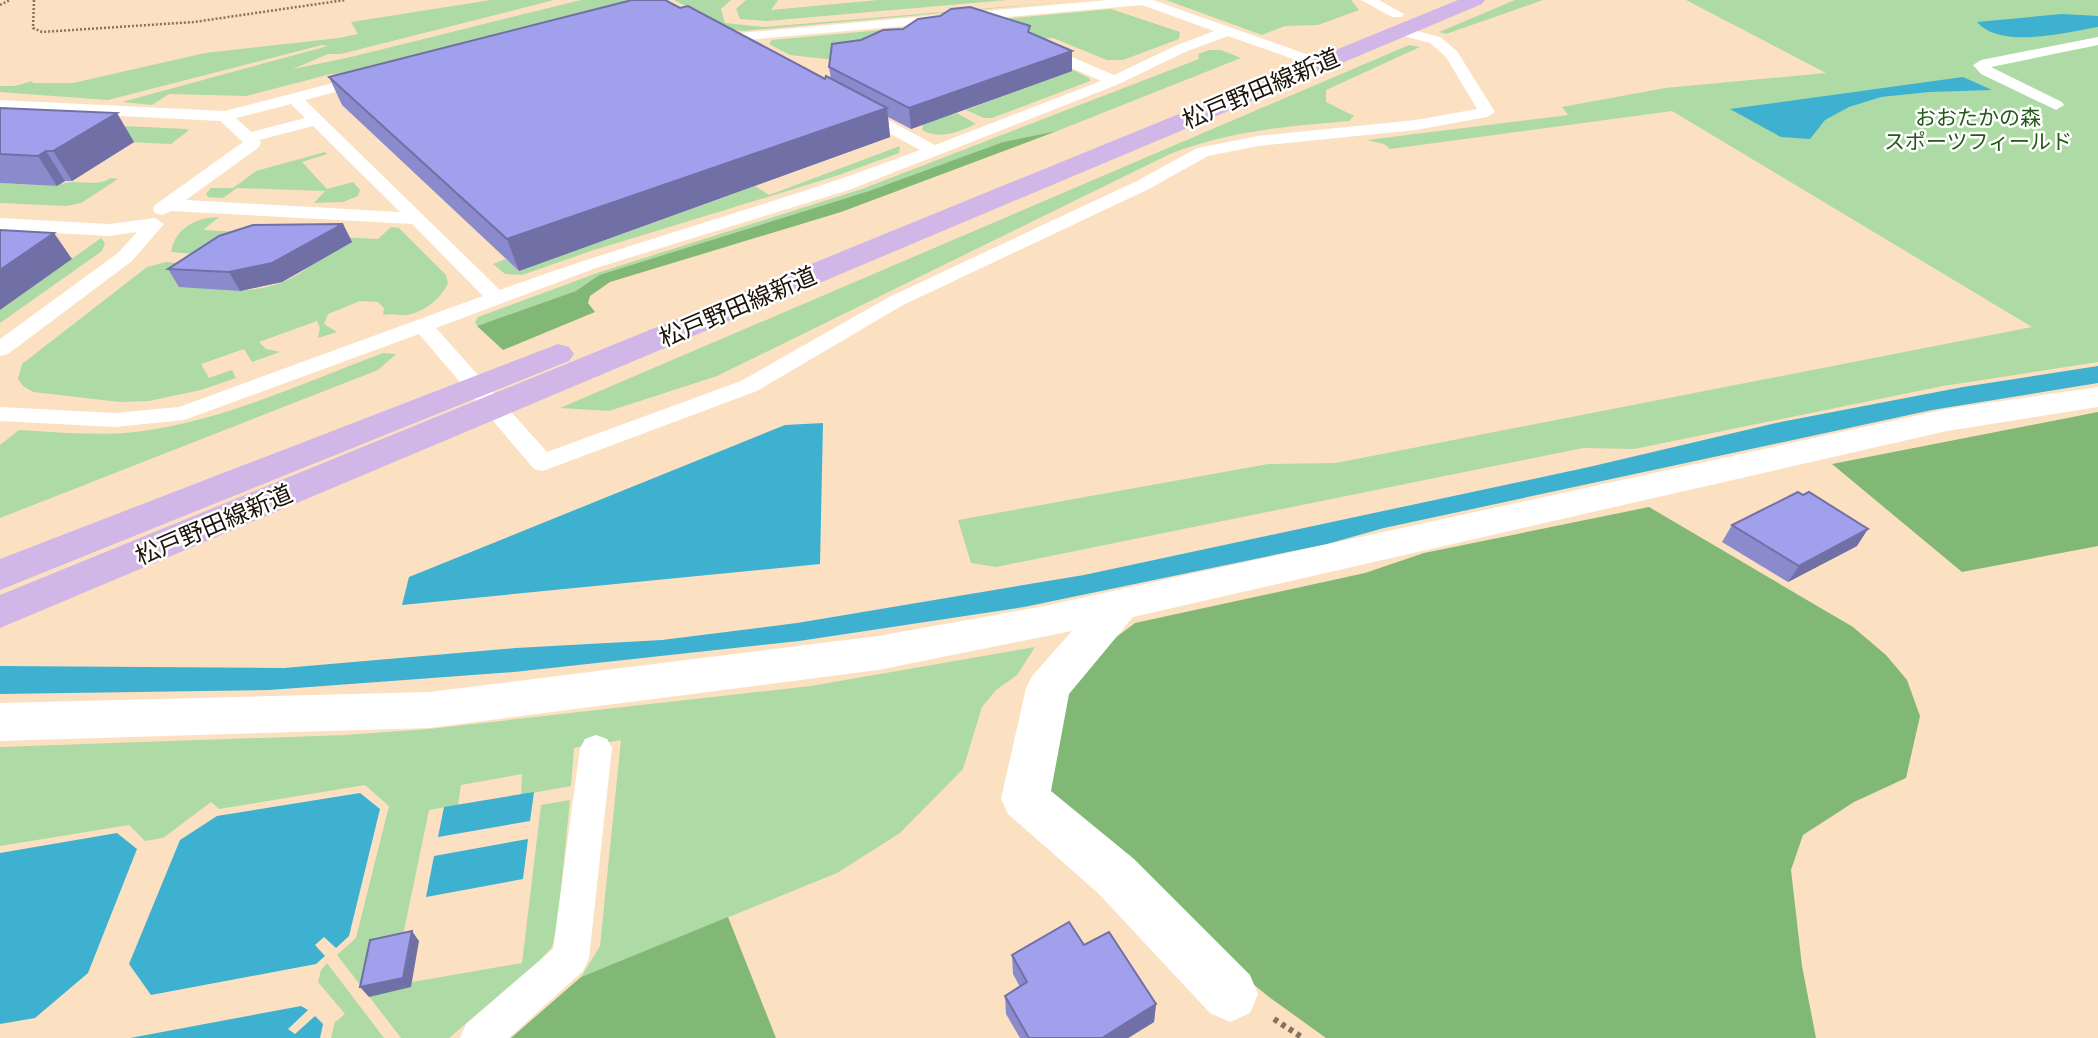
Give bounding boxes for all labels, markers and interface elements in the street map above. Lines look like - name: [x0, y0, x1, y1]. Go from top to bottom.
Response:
- street label: 松戸野田線新道: [1178, 43, 1343, 134]
- park label: おおたかの森 スポーツフィールド: [1884, 105, 2072, 153]
- street label: 松戸野田線新道: [655, 261, 820, 352]
- street label: 松戸野田線新道: [131, 479, 296, 570]

